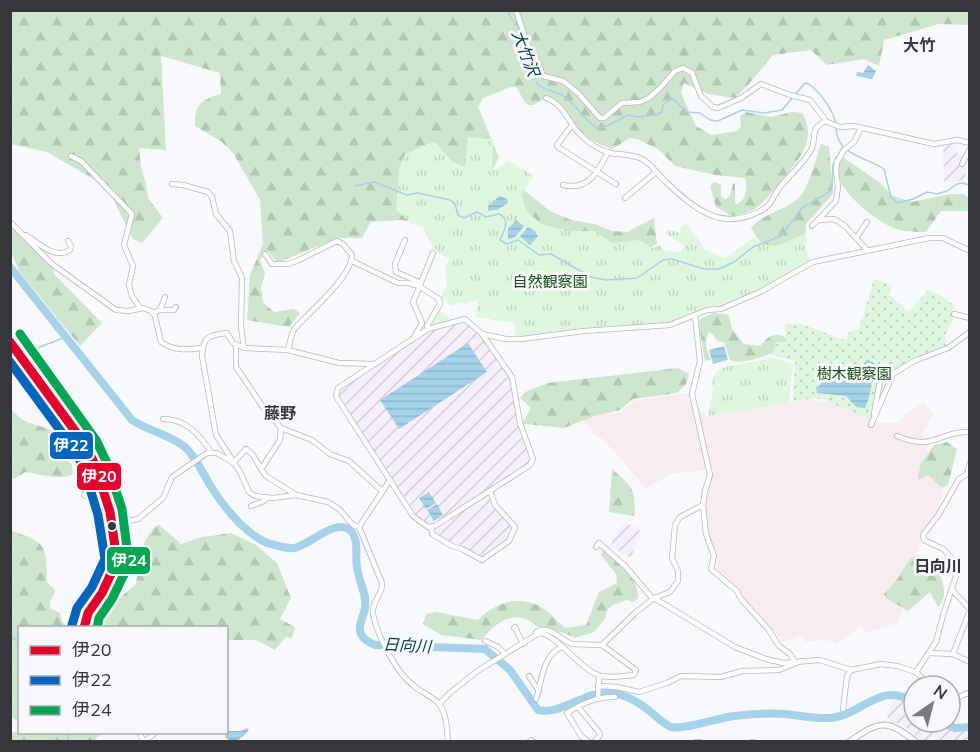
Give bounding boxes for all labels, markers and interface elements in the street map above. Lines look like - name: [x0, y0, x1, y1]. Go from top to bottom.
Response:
- water label: 大竹沢: [508, 27, 545, 81]
- district label: 大竹: [903, 35, 935, 55]
- park label: 自然観察園: [512, 272, 588, 291]
- park label: 樹木観察園: [816, 364, 892, 383]
- district label: 藤野: [264, 403, 296, 423]
- line badge: 伊22: [49, 431, 94, 460]
- text: 伊22: [52, 435, 89, 455]
- line badge: 伊20: [76, 462, 122, 491]
- text: 伊20: [80, 466, 117, 486]
- unlabelled marker: [106, 520, 118, 532]
- line badge: 伊24: [106, 546, 151, 575]
- text: 伊24: [110, 550, 147, 570]
- district label: 日向川: [914, 556, 962, 576]
- legend: [18, 626, 228, 734]
- water label: 日向川: [383, 634, 433, 656]
- text: 伊20: [72, 638, 112, 661]
- text: 伊22: [72, 668, 112, 691]
- north arrow: [902, 674, 962, 734]
- text: N: [930, 680, 951, 703]
- text: 伊24: [72, 698, 112, 721]

